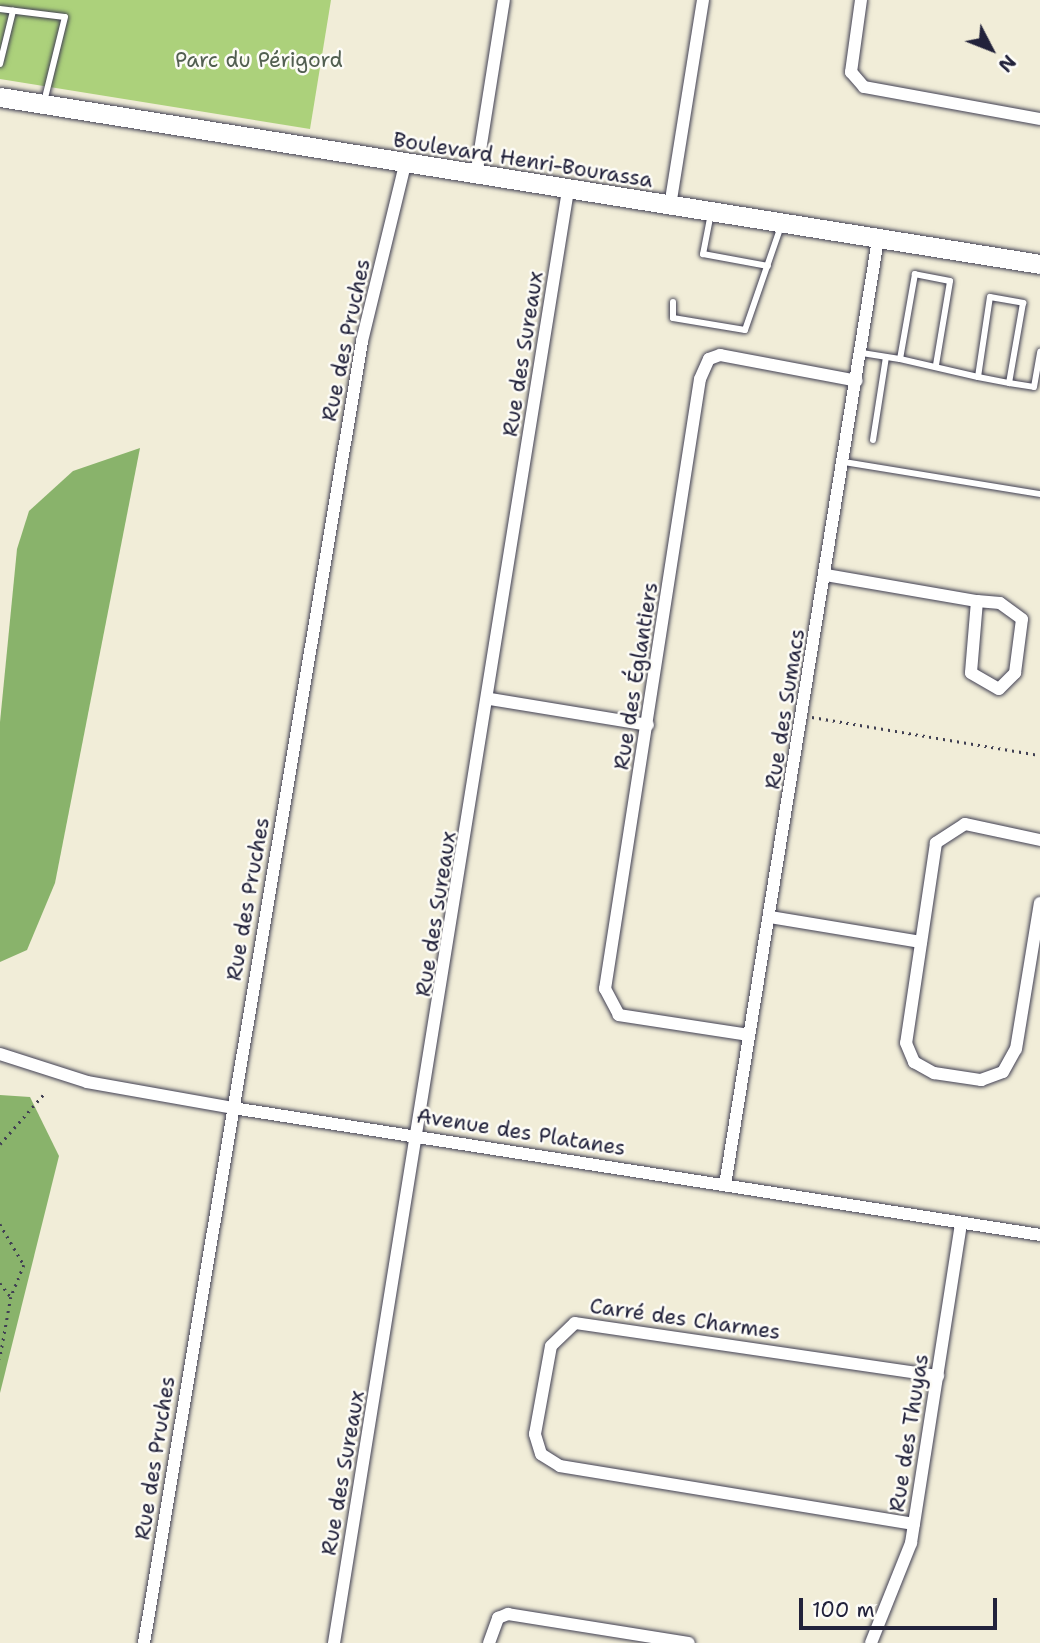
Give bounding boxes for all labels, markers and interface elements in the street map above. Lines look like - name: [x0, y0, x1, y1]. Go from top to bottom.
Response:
- north arrow: [956, 14, 1026, 84]
- park label: Parc du Périgord: [175, 47, 343, 73]
- text: N: [993, 49, 1021, 77]
- street label: Boulevard Henri-Bourassa: [391, 127, 655, 193]
- street label: Rue des Pruches: [316, 256, 376, 424]
- street label: Rue des Sureaux: [498, 270, 548, 438]
- street label: Rue des Églantiers: [609, 580, 663, 772]
- street label: Rue des Sumacs: [760, 627, 810, 791]
- street label: Rue des Pruches: [221, 815, 275, 983]
- street label: Rue des Sureaux: [411, 830, 461, 998]
- street label: Avenue des Platanes: [415, 1103, 627, 1161]
- street label: Carré des Charmes: [588, 1293, 782, 1345]
- street label: Rue des Thuyas: [884, 1352, 934, 1514]
- street label: Rue des Pruches: [130, 1374, 180, 1542]
- street label: Rue des Sureaux: [316, 1389, 370, 1557]
- scale bar: [802, 1584, 1000, 1628]
- text: 100 m: [812, 1596, 875, 1624]

